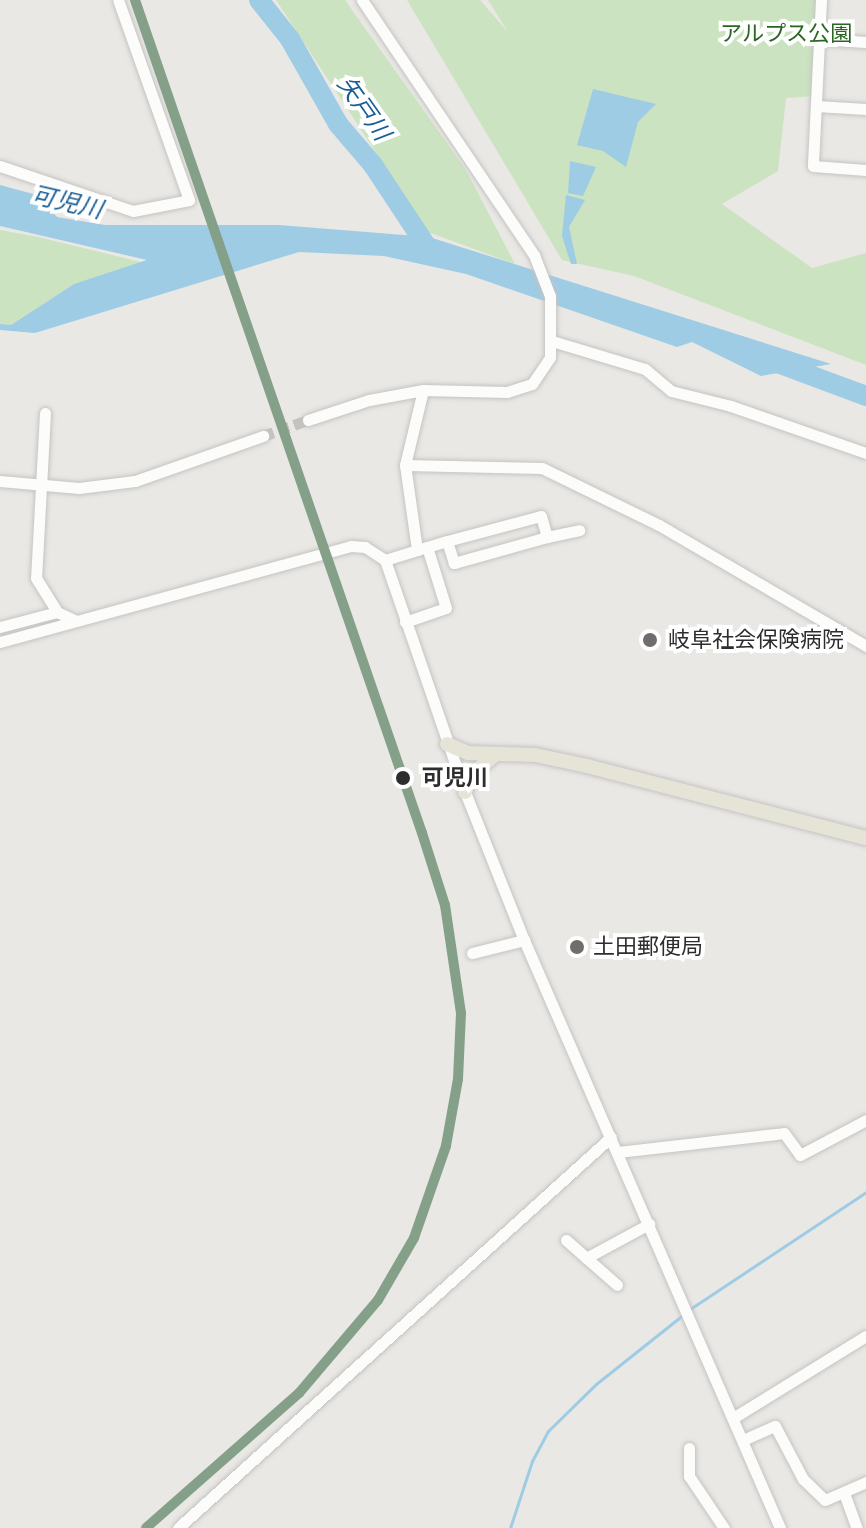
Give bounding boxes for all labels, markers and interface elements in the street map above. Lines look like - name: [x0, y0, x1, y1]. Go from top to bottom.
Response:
- park label: アルプス公園: [720, 21, 852, 47]
- water label: 矢戸川: [332, 70, 396, 146]
- water label: 可児川: [29, 180, 105, 224]
- place label: 岐阜社会保険病院: [668, 627, 844, 653]
- marker: 岐阜社会保険病院: [639, 629, 661, 651]
- place label: 可児川: [422, 765, 488, 791]
- marker: 可児川: [391, 766, 415, 790]
- place label: 土田郵便局: [593, 934, 703, 960]
- marker: 土田郵便局: [568, 938, 586, 956]

